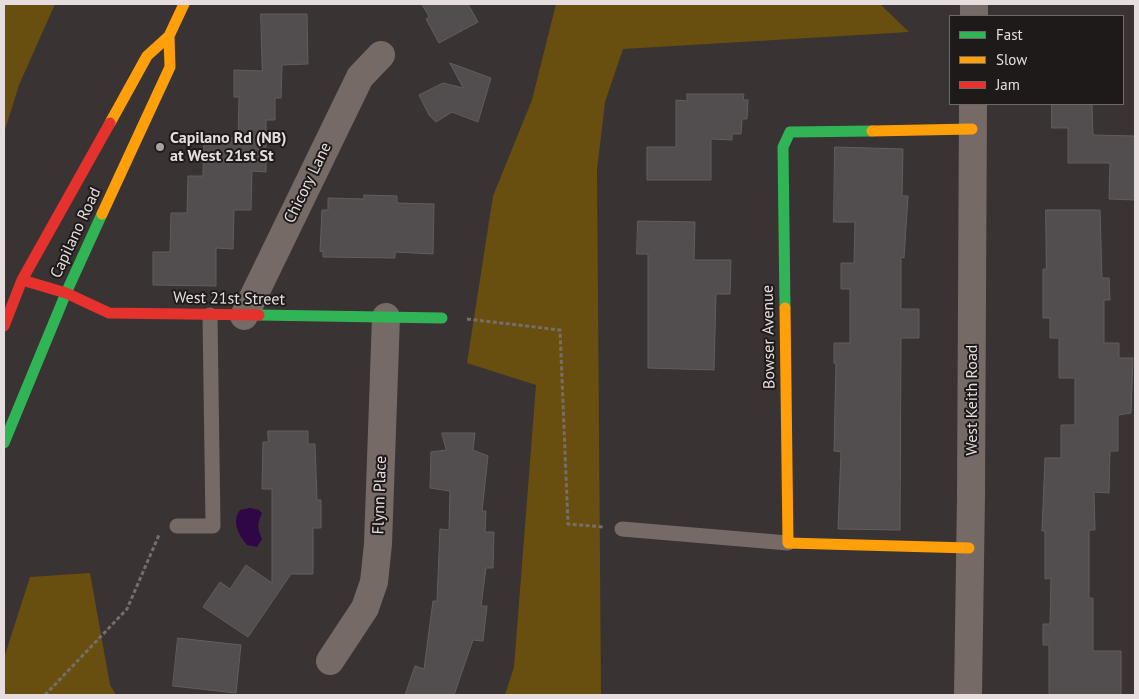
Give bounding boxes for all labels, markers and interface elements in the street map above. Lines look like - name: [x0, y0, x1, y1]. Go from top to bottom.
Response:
- legend: [949, 15, 1124, 105]
- text: Fast: [996, 25, 1023, 44]
- text: Slow: [996, 50, 1027, 69]
- text: Jam: [996, 75, 1020, 94]
- place label: Capilano Rd (NB) at West 21st St: [170, 128, 286, 166]
- street label: Chicory Lane: [280, 139, 336, 227]
- marker: Capilano Rd (NB) at West 21st St: [154, 141, 166, 153]
- street label: Capilano Road: [47, 185, 105, 281]
- street label: Bowser Avenue: [758, 285, 780, 389]
- street label: West 21st Street: [173, 288, 285, 310]
- street label: West Keith Road: [962, 345, 982, 455]
- street label: Flynn Place: [369, 455, 391, 535]

